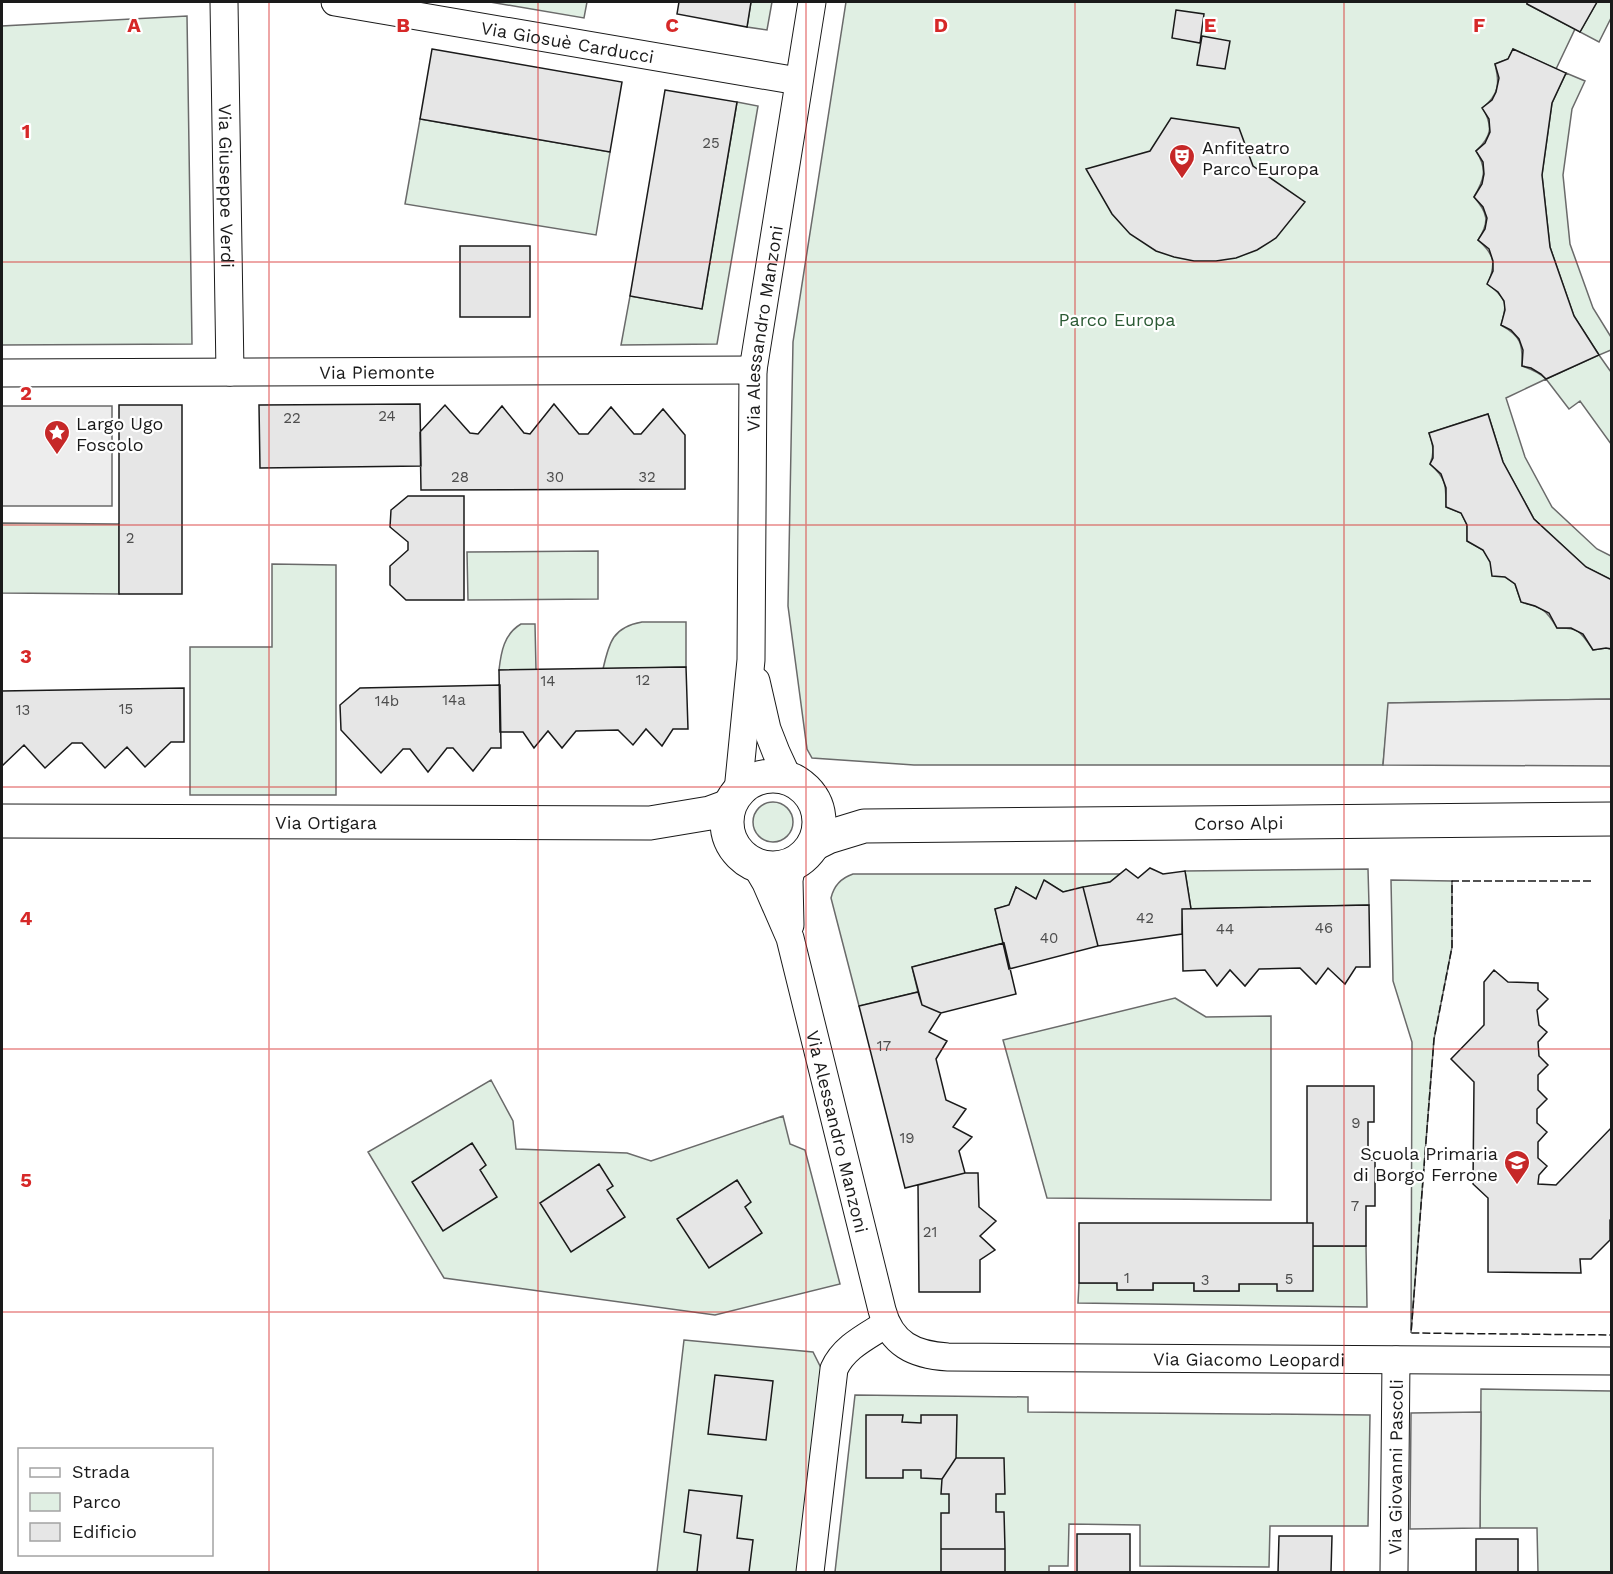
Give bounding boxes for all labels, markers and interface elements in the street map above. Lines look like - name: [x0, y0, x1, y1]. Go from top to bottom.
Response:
- text: A: [127, 13, 141, 37]
- text: B: [396, 13, 410, 37]
- text: C: [665, 13, 679, 37]
- text: D: [934, 13, 948, 37]
- text: E: [1204, 13, 1216, 37]
- text: F: [1473, 13, 1485, 37]
- street label: Via Giosuè Carducci: [480, 17, 656, 67]
- street label: Via Giuseppe Verdi: [215, 104, 239, 268]
- text: 1: [22, 119, 30, 143]
- house number: 25: [702, 134, 720, 152]
- place label: Anfiteatro Parco Europa: [1202, 137, 1319, 179]
- theatre icon: Anfiteatro Parco Europa: [1167, 142, 1197, 180]
- street label: Via Alessandro Manzoni: [742, 224, 787, 432]
- park label: Parco Europa: [1059, 309, 1175, 330]
- street label: Via Piemonte: [319, 361, 435, 382]
- text: 2: [20, 381, 32, 405]
- house number: 24: [378, 407, 396, 425]
- house number: 22: [283, 409, 301, 427]
- place label: Largo Ugo Foscolo: [76, 413, 163, 455]
- place icon: Largo Ugo Foscolo: [42, 418, 72, 456]
- house number: 28: [451, 468, 469, 486]
- house number: 30: [546, 468, 564, 486]
- house number: 32: [638, 468, 656, 486]
- house number: 2: [126, 529, 134, 547]
- text: 3: [20, 644, 32, 668]
- house number: 12: [636, 671, 650, 689]
- house number: 14: [540, 672, 556, 690]
- house number: 14a: [442, 691, 466, 709]
- house number: 14b: [375, 692, 399, 710]
- house number: 15: [119, 700, 133, 718]
- house number: 13: [16, 701, 30, 719]
- street label: Via Ortigara: [275, 811, 377, 833]
- street label: Corso Alpi: [1194, 812, 1283, 833]
- text: 4: [20, 906, 33, 930]
- house number: 42: [1136, 909, 1154, 927]
- house number: 46: [1315, 919, 1333, 937]
- house number: 44: [1216, 920, 1234, 938]
- house number: 40: [1040, 929, 1058, 947]
- street label: Via Alessandro Manzoni: [803, 1028, 873, 1235]
- house number: 17: [877, 1037, 891, 1055]
- house number: 9: [1351, 1114, 1361, 1132]
- house number: 19: [899, 1129, 915, 1147]
- place label: Scuola Primaria di Borgo Ferrone: [1353, 1143, 1498, 1185]
- school or university icon: Scuola Primaria di Borgo Ferrone: [1502, 1148, 1532, 1186]
- text: 5: [20, 1168, 32, 1192]
- house number: 7: [1351, 1197, 1359, 1215]
- house number: 21: [923, 1223, 937, 1241]
- house number: 1: [1124, 1269, 1130, 1287]
- house number: 5: [1285, 1270, 1293, 1288]
- house number: 3: [1201, 1271, 1209, 1289]
- street label: Via Giacomo Leopardi: [1153, 1348, 1345, 1370]
- street label: Via Giovanni Pascoli: [1384, 1379, 1406, 1555]
- legend: [18, 1448, 213, 1556]
- text: Strada: [72, 1461, 130, 1482]
- text: Parco: [72, 1491, 121, 1512]
- text: Edificio: [72, 1521, 137, 1542]

